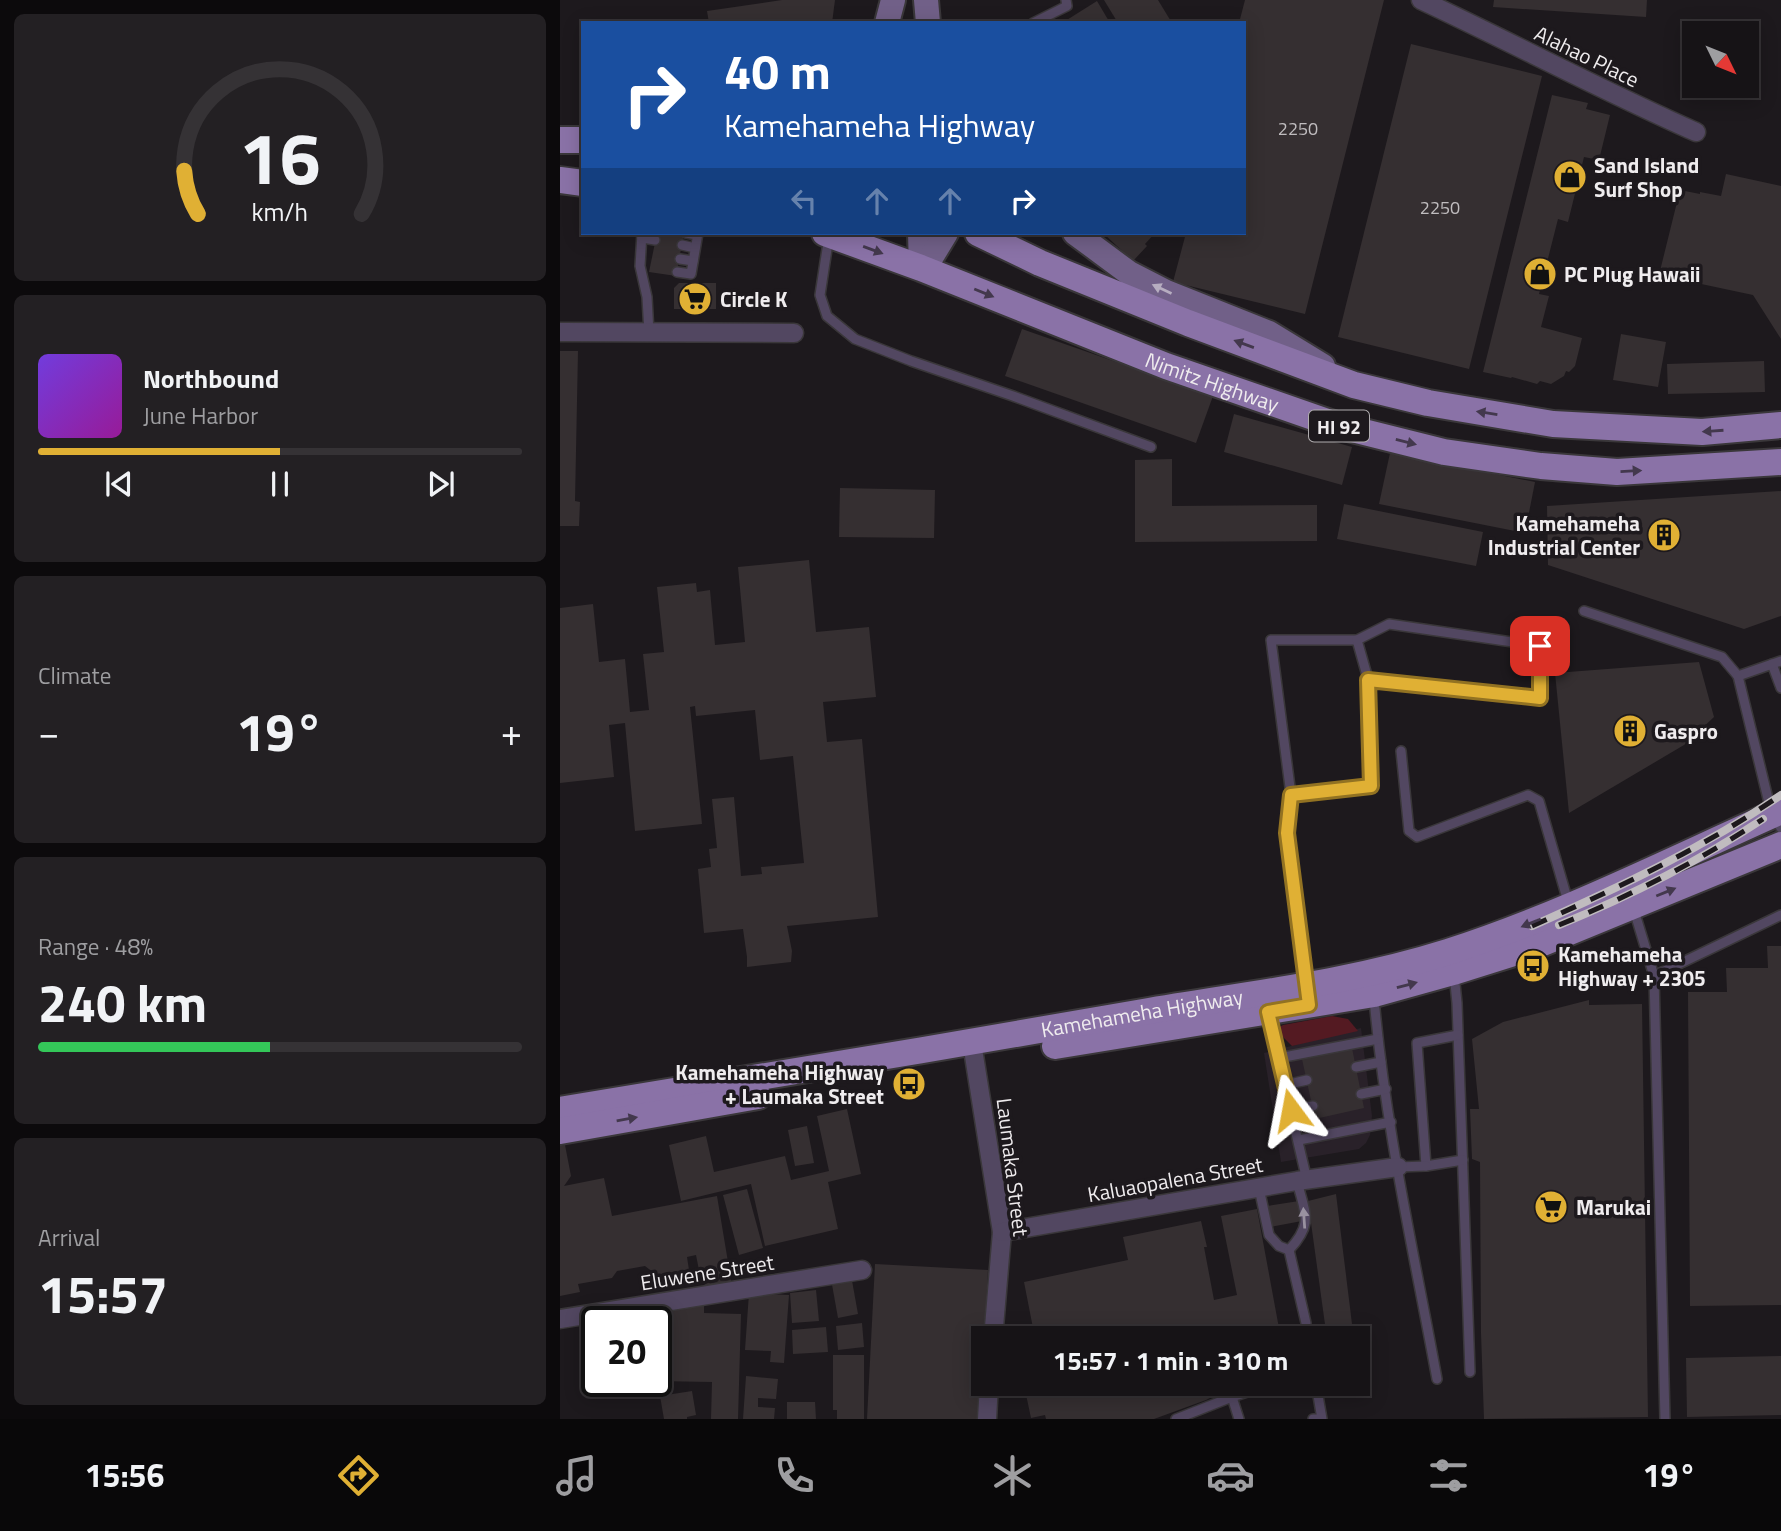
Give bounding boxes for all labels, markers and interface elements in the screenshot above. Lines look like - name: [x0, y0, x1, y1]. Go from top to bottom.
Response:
- street label: Alahao Place: [1529, 17, 1645, 95]
- north arrow: [1682, 21, 1759, 98]
- map controls: [1682, 21, 1759, 98]
- text: 40 m: [724, 33, 831, 108]
- icon: right: [609, 49, 700, 140]
- text: Kamehameha Highway: [724, 101, 1035, 149]
- text: 16: [239, 102, 321, 212]
- house number: 2250: [1278, 115, 1318, 142]
- place label: Sand Island Surf Shop: [1594, 149, 1699, 205]
- shop icon: Sand Island Surf Shop: [1551, 158, 1589, 196]
- icon: left: [785, 182, 823, 220]
- icon: ahead: [858, 182, 896, 220]
- icon: ahead: [931, 182, 969, 220]
- icon: right: [1004, 182, 1042, 220]
- text: km/h: [252, 192, 308, 230]
- house number: 2250: [1420, 194, 1460, 221]
- one-way arrow: [863, 245, 884, 256]
- shop icon: PC Plug Hawaii: [1521, 255, 1559, 293]
- place label: PC Plug Hawaii: [1564, 258, 1701, 290]
- supermarket icon: Circle K: [676, 280, 714, 318]
- place label: Circle K: [720, 283, 788, 315]
- one-way arrow: [1152, 283, 1172, 295]
- one-way arrow: [974, 288, 995, 299]
- one-way arrow: [1233, 338, 1254, 349]
- street label: Nimitz Highway: [1141, 343, 1284, 420]
- text: Northbound: [143, 359, 279, 398]
- text: June Harbor: [143, 398, 258, 433]
- one-way arrow: [1476, 407, 1498, 418]
- road number: HI 92: [1309, 410, 1369, 442]
- one-way arrow: [1702, 425, 1724, 436]
- one-way arrow: [1395, 437, 1417, 448]
- icon: previous: [100, 465, 138, 503]
- icon: pause: [261, 465, 299, 503]
- icon: next: [422, 465, 460, 503]
- one-way arrow: [1620, 465, 1642, 476]
- place label: Kamehameha Industrial Center: [1488, 507, 1640, 563]
- building icon: Kamehameha Industrial Center: [1645, 516, 1683, 554]
- pin: [1510, 616, 1570, 676]
- icon: arrive: [1521, 627, 1559, 665]
- text: Climate: [38, 658, 111, 693]
- text: 19°: [236, 692, 324, 771]
- text: −: [38, 703, 59, 761]
- text: +: [501, 703, 522, 761]
- building icon: Gaspro: [1611, 712, 1649, 750]
- place label: Gaspro: [1654, 715, 1718, 747]
- one-way arrow: [1656, 886, 1677, 897]
- one-way arrow: [1520, 917, 1541, 928]
- text: Range · 48%: [38, 929, 153, 964]
- place label: Kamehameha Highway + 2305: [1558, 938, 1706, 994]
- bus stop icon: Kamehameha Highway + 2305: [1514, 947, 1552, 985]
- text: 240 km: [38, 963, 207, 1042]
- street label: Kamehameha Highway: [1039, 980, 1245, 1045]
- one-way arrow: [1396, 980, 1417, 990]
- place label: Kamehameha Highway + Laumaka Street: [675, 1056, 884, 1112]
- bus stop icon: Kamehameha Highway + Laumaka Street: [890, 1065, 928, 1103]
- position arrow: [1254, 1073, 1328, 1147]
- street label: Laumaka Street: [989, 1096, 1037, 1239]
- one-way arrow: [616, 1113, 638, 1124]
- street label: Kaluaopalena Street: [1085, 1148, 1266, 1210]
- supermarket icon: Marukai: [1532, 1188, 1570, 1226]
- place label: Marukai: [1576, 1191, 1651, 1223]
- one-way arrow: [1298, 1207, 1309, 1229]
- text: Arrival: [38, 1220, 100, 1255]
- street label: Eluwene Street: [638, 1246, 777, 1298]
- text: 15:57: [38, 1254, 168, 1333]
- speed limit sign: 20: [581, 1306, 672, 1397]
- text: 15:57 · 1 min · 310 m: [1053, 1341, 1288, 1380]
- text: 15:56: [85, 1451, 164, 1499]
- icon: directions: [334, 1451, 383, 1500]
- icon: music: [552, 1451, 601, 1500]
- icon: phone: [770, 1451, 819, 1500]
- icon: climate: [988, 1451, 1037, 1500]
- icon: car: [1206, 1451, 1255, 1500]
- icon: filters: [1424, 1451, 1473, 1500]
- text: 19°: [1643, 1451, 1696, 1499]

